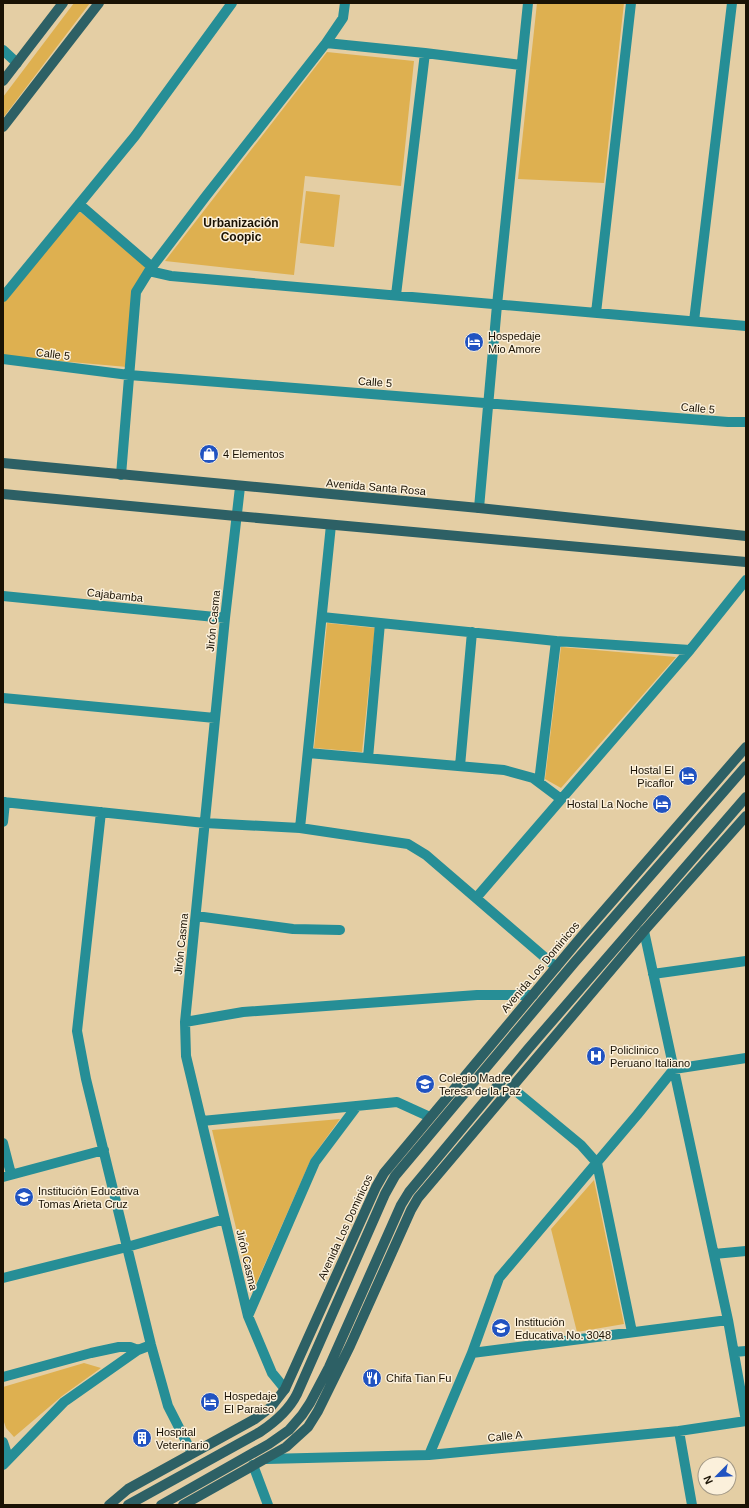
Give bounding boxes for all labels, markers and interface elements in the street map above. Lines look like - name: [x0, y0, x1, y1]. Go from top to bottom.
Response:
- district label: Urbanización Coopic: [203, 216, 279, 244]
- place label: Hospedaje Mio Amore: [488, 330, 541, 355]
- hotel icon: Hospedaje Mio Amore: [463, 331, 485, 353]
- street label: Calle 5: [35, 346, 71, 362]
- street label: Calle 5: [357, 375, 393, 389]
- street label: Calle 5: [680, 401, 716, 415]
- shop icon: 4 Elementos: [198, 443, 220, 465]
- place label: 4 Elementos: [223, 448, 285, 460]
- street label: Avenida Santa Rosa: [326, 477, 427, 497]
- street label: Cajabamba: [86, 586, 144, 604]
- street label: Jirón Casma: [204, 589, 222, 652]
- place label: Hostal El Picaflor: [630, 764, 674, 789]
- hotel icon: Hostal El Picaflor: [677, 765, 699, 787]
- hotel icon: Hostal La Noche: [651, 793, 673, 815]
- place label: Hostal La Noche: [567, 798, 648, 810]
- street label: Jirón Casma: [172, 912, 190, 975]
- street label: Avenida Los Dominicos: [499, 919, 582, 1015]
- place label: Policlinico Peruano Italiano: [610, 1044, 690, 1069]
- hospital icon: Policlinico Peruano Italiano: [585, 1045, 607, 1067]
- place label: Colegio Madre Teresa de la Paz: [439, 1072, 521, 1097]
- school or university icon: Colegio Madre Teresa de la Paz: [414, 1073, 436, 1095]
- street label: Avenida Los Dominicos: [315, 1172, 375, 1282]
- place label: Institución Educativa Tomas Arieta Cruz: [38, 1185, 140, 1210]
- school or university icon: Institución Educativa Tomas Arieta Cruz: [13, 1186, 35, 1208]
- street label: Jirón Casma: [234, 1229, 260, 1292]
- place label: Institución Educativa No. 3048: [515, 1316, 611, 1341]
- school or university icon: Institución Educativa No. 3048: [490, 1317, 512, 1339]
- restaurant icon: Chifa Tian Fu: [361, 1367, 383, 1389]
- place label: Chifa Tian Fu: [386, 1372, 451, 1384]
- place label: Hospedaje El Paraiso: [224, 1390, 277, 1415]
- hotel icon: Hospedaje El Paraiso: [199, 1391, 221, 1413]
- place label: Hospital Veterinario: [156, 1426, 209, 1451]
- building icon: Hospital Veterinario: [131, 1427, 153, 1449]
- street label: Calle A: [487, 1428, 524, 1444]
- north arrow: [697, 1456, 737, 1496]
- text: N: [701, 1474, 715, 1486]

